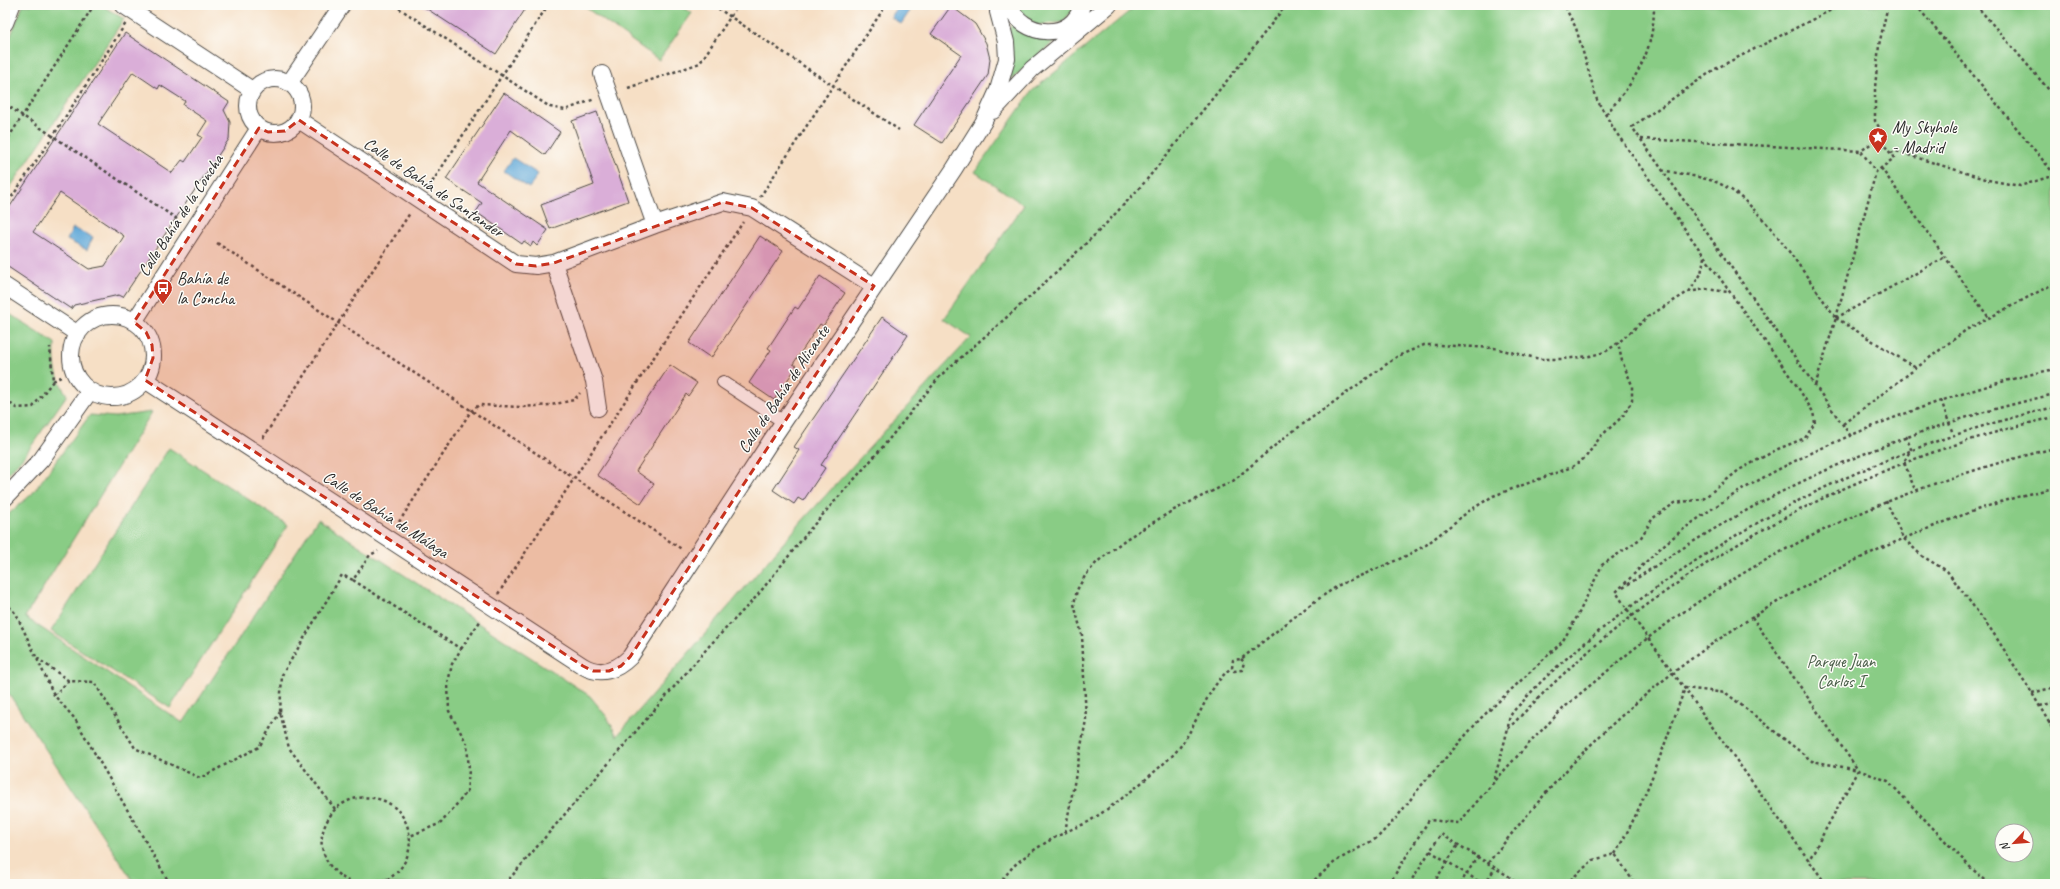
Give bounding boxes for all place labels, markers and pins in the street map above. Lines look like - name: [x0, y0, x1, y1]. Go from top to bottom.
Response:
- place label: My Skyhole - Madrid: [1892, 117, 1958, 158]
- place icon: My Skyhole - Madrid: [1867, 126, 1889, 154]
- place label: Bahía de la Concha: [177, 268, 236, 309]
- bus stop icon: Bahía de la Concha: [152, 277, 174, 305]

